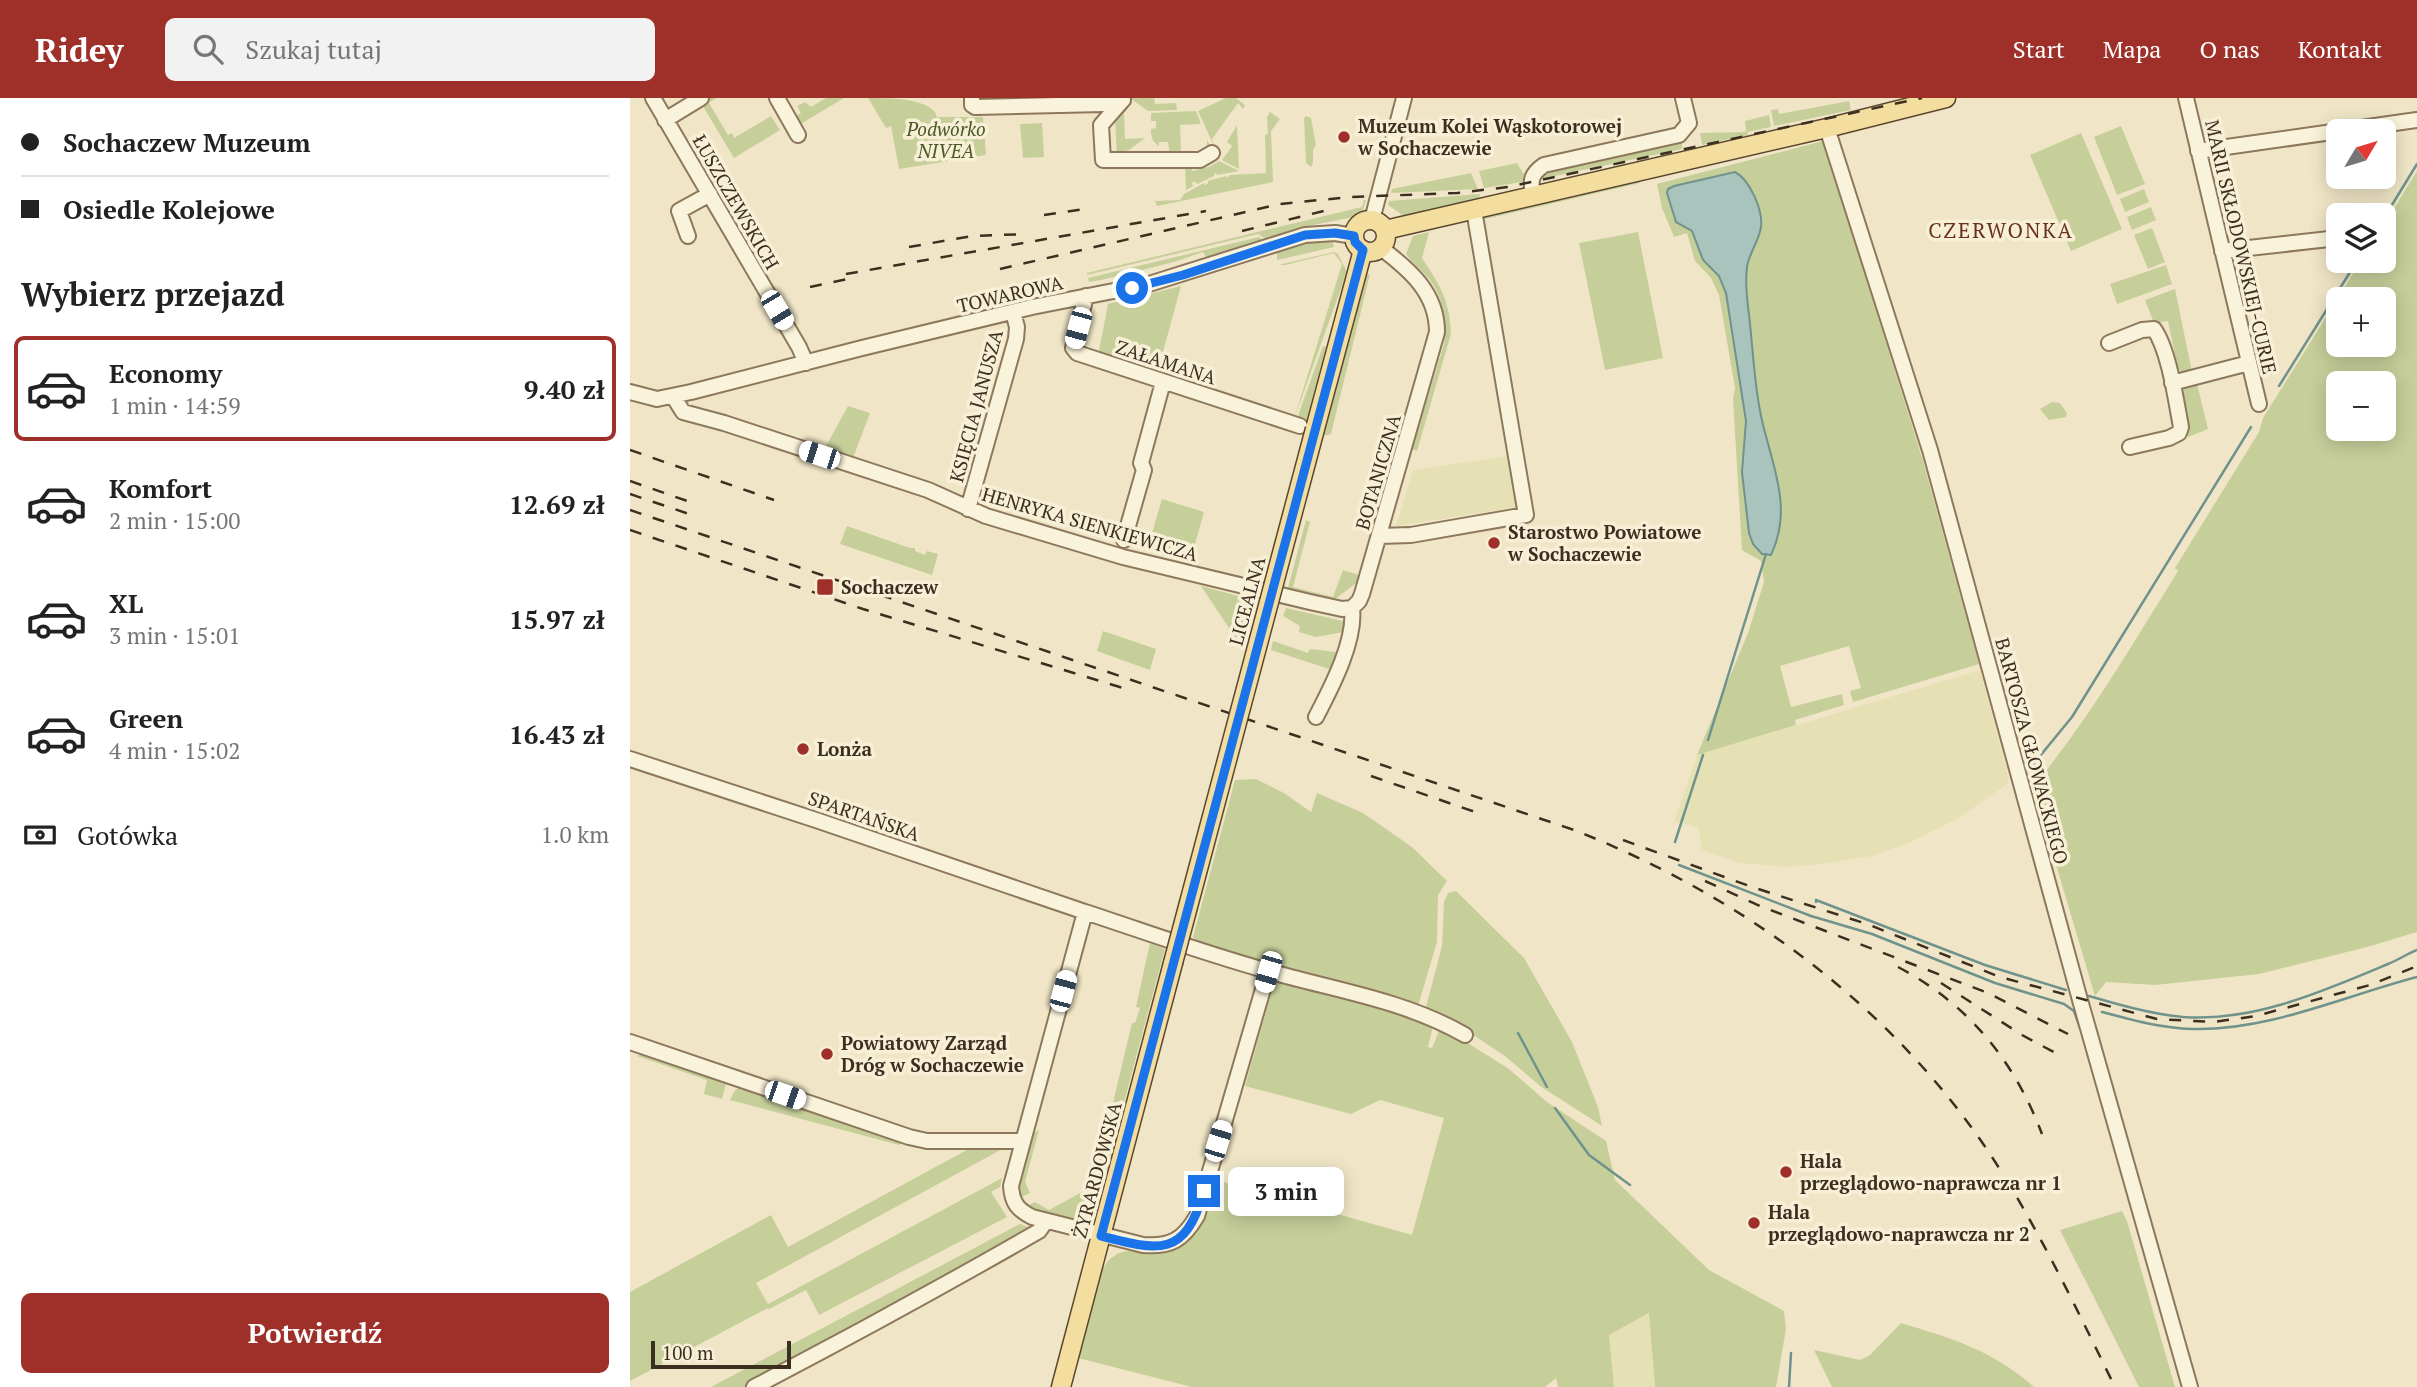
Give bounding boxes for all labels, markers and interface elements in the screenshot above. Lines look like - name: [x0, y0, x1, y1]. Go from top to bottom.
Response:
- search box: [165, 18, 655, 81]
- text: Ridey: [35, 28, 123, 71]
- icon: search: [189, 30, 227, 68]
- text: Szukaj tutaj: [245, 32, 382, 66]
- text: Start: [2013, 33, 2065, 65]
- text: Mapa: [2103, 33, 2161, 65]
- text: O nas: [2199, 33, 2260, 65]
- text: Kontakt: [2298, 33, 2382, 65]
- place label: Muzeum Kolei Wąskotorowej w Sochaczewie: [1357, 113, 1622, 160]
- park label: Podwórko NIVEA: [905, 116, 986, 163]
- street label: MARII SKŁODOWSKIEJ-CURIE: [2200, 117, 2283, 377]
- north arrow: [2326, 119, 2396, 189]
- map controls: [2326, 119, 2396, 441]
- text: Sochaczew Muzeum: [63, 125, 310, 159]
- marker: Muzeum Kolei Wąskotorowej w Sochaczewie: [1336, 129, 1352, 145]
- street label: ŁUSZCZEWSKICH: [688, 130, 785, 274]
- text: Osiedle Kolejowe: [63, 192, 275, 226]
- button: layers: [2326, 203, 2396, 273]
- district label: CZERWONKA: [1928, 216, 2074, 244]
- street label: TOWAROWA: [955, 269, 1065, 318]
- route start: [1116, 272, 1148, 304]
- text: Wybierz przejazd: [21, 273, 285, 315]
- car: [758, 287, 797, 333]
- button: +: [2326, 287, 2396, 357]
- car: [1063, 305, 1094, 351]
- street label: KSIĘCIA JANUSZA: [943, 327, 1009, 485]
- street label: ZAŁAMANA: [1113, 334, 1219, 389]
- text: Economy: [109, 356, 222, 390]
- icon: car: [25, 357, 88, 420]
- button: −: [2326, 371, 2396, 441]
- text: 9.40 zł: [524, 372, 605, 406]
- text: 1 min · 14:59: [109, 390, 241, 421]
- street label: BOTANICZNA: [1349, 411, 1406, 533]
- car: [796, 439, 843, 471]
- text: Komfort: [109, 471, 212, 505]
- icon: car: [25, 472, 88, 535]
- street label: HENRYKA SIENKIEWICZA: [979, 481, 1201, 566]
- text: 12.69 zł: [509, 487, 605, 521]
- text: 2 min · 15:00: [109, 505, 241, 536]
- place label: Starostwo Powiatowe w Sochaczewie: [1507, 519, 1701, 566]
- marker: Starostwo Powiatowe w Sochaczewie: [1486, 535, 1502, 551]
- street label: LICEALNA: [1223, 554, 1270, 648]
- place label: Sochaczew: [841, 574, 939, 599]
- marker: Sochaczew: [815, 577, 835, 597]
- text: XL: [109, 586, 143, 620]
- icon: car: [25, 587, 88, 650]
- text: 15.97 zł: [509, 602, 605, 636]
- text: 3 min · 15:01: [109, 620, 241, 651]
- street label: BARTOSZA GŁOWACKIEGO: [1990, 635, 2075, 867]
- text: Green: [109, 701, 183, 735]
- icon: car: [25, 702, 88, 765]
- text: 16.43 zł: [509, 717, 605, 751]
- text: 4 min · 15:02: [109, 735, 241, 766]
- place label: Lonża: [817, 736, 872, 761]
- marker: Lonża: [795, 741, 811, 757]
- street label: SPARTAŃSKA: [805, 785, 923, 846]
- icon: cash: [21, 816, 59, 854]
- text: Gotówka: [77, 818, 178, 852]
- text: 1.0 km: [541, 819, 609, 850]
- car: [1253, 949, 1284, 995]
- car: [1048, 968, 1079, 1014]
- place label: Powiatowy Zarząd Dróg w Sochaczewie: [841, 1030, 1024, 1077]
- marker: Powiatowy Zarząd Dróg w Sochaczewie: [819, 1046, 835, 1062]
- car: [762, 1078, 809, 1112]
- street label: ŻYRARDOWSKA: [1066, 1099, 1127, 1241]
- car: [1202, 1118, 1235, 1164]
- place label: Hala przeglądowo-naprawcza nr 1: [1800, 1148, 2062, 1195]
- marker: Hala przeglądowo-naprawcza nr 1: [1778, 1164, 1794, 1180]
- callout: 3 min: [1228, 1166, 1344, 1216]
- route end: [1188, 1175, 1220, 1207]
- text: 3 min: [1255, 1176, 1317, 1207]
- place label: Hala przeglądowo-naprawcza nr 2: [1768, 1199, 2030, 1246]
- marker: Hala przeglądowo-naprawcza nr 2: [1746, 1215, 1762, 1231]
- button: Potwierdź: [21, 1293, 609, 1373]
- scale bar: [651, 1338, 791, 1370]
- text: 100 m: [662, 1340, 713, 1365]

